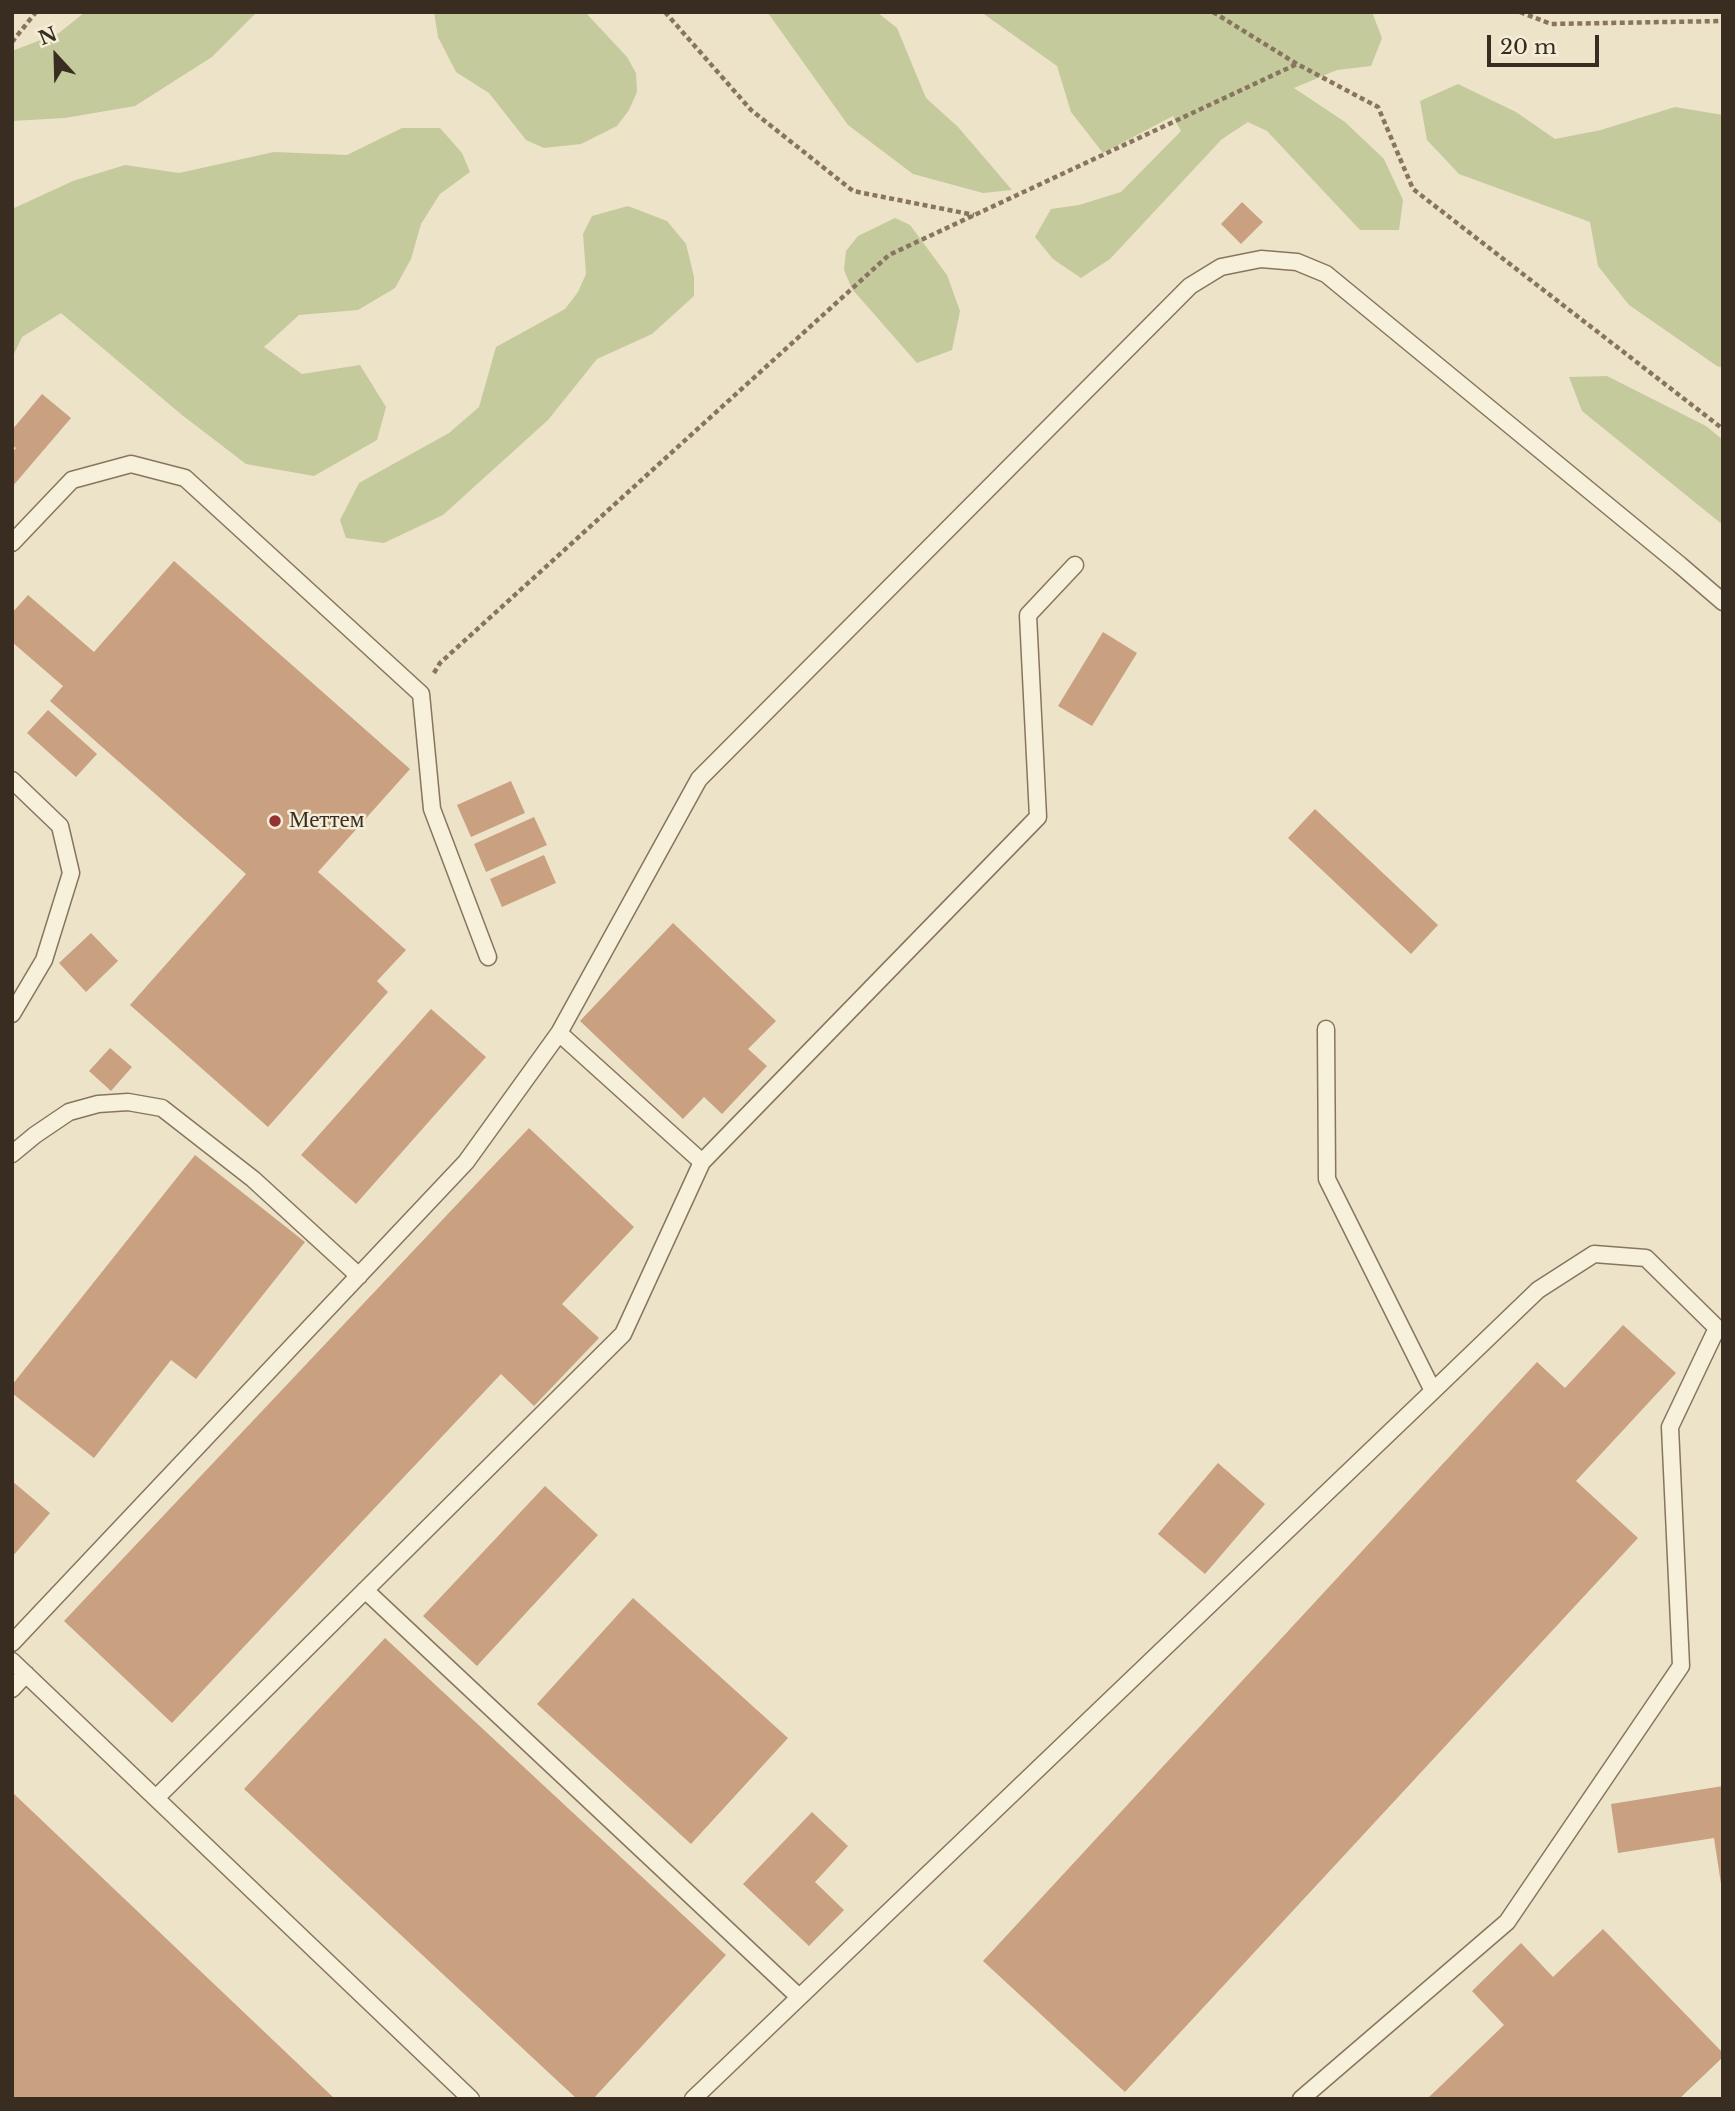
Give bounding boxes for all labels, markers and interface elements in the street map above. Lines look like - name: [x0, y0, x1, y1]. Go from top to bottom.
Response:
- north arrow: [21, 21, 91, 91]
- scale bar: [1490, 21, 1602, 65]
- text: N: [35, 22, 61, 50]
- text: 20 m: [1500, 34, 1557, 60]
- place label: Меттем: [289, 807, 364, 835]
- marker: Меттем: [267, 813, 283, 829]

